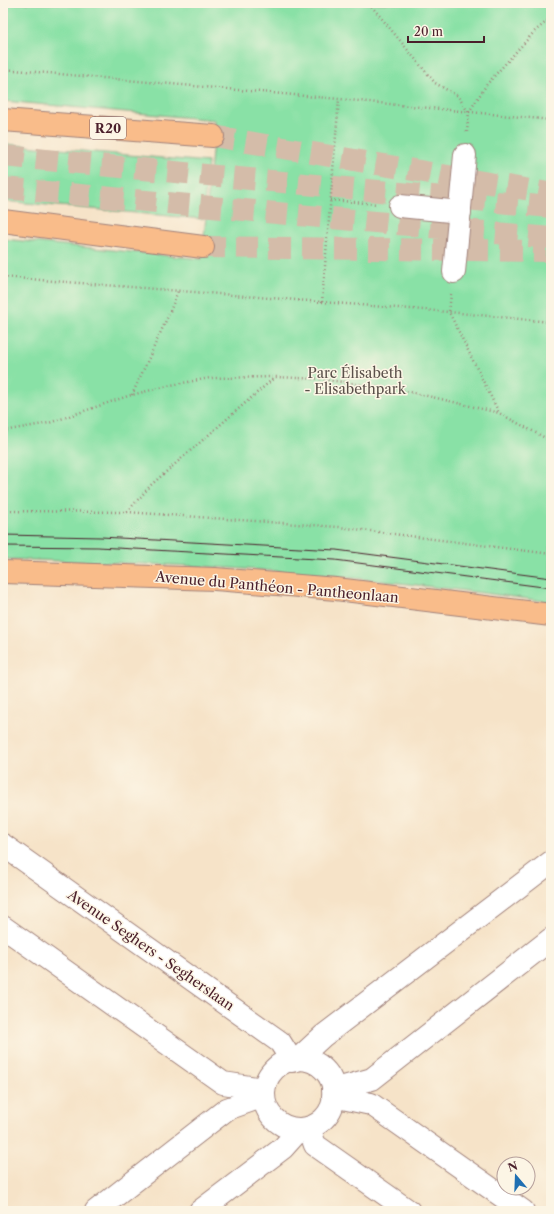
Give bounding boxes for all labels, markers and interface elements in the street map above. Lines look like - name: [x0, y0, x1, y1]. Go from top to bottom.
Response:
- scale bar: [408, 18, 484, 44]
- text: 20 m: [414, 24, 443, 39]
- road number: R20: [90, 117, 126, 139]
- park label: Parc Élisabeth - Elisabethpark: [304, 364, 407, 398]
- street label: Avenue du Panthéon - Pantheonlaan: [154, 567, 400, 607]
- street label: Avenue Seghers - Segherslaan: [63, 885, 238, 1015]
- north arrow: [496, 1156, 536, 1196]
- text: N: [506, 1158, 520, 1175]

